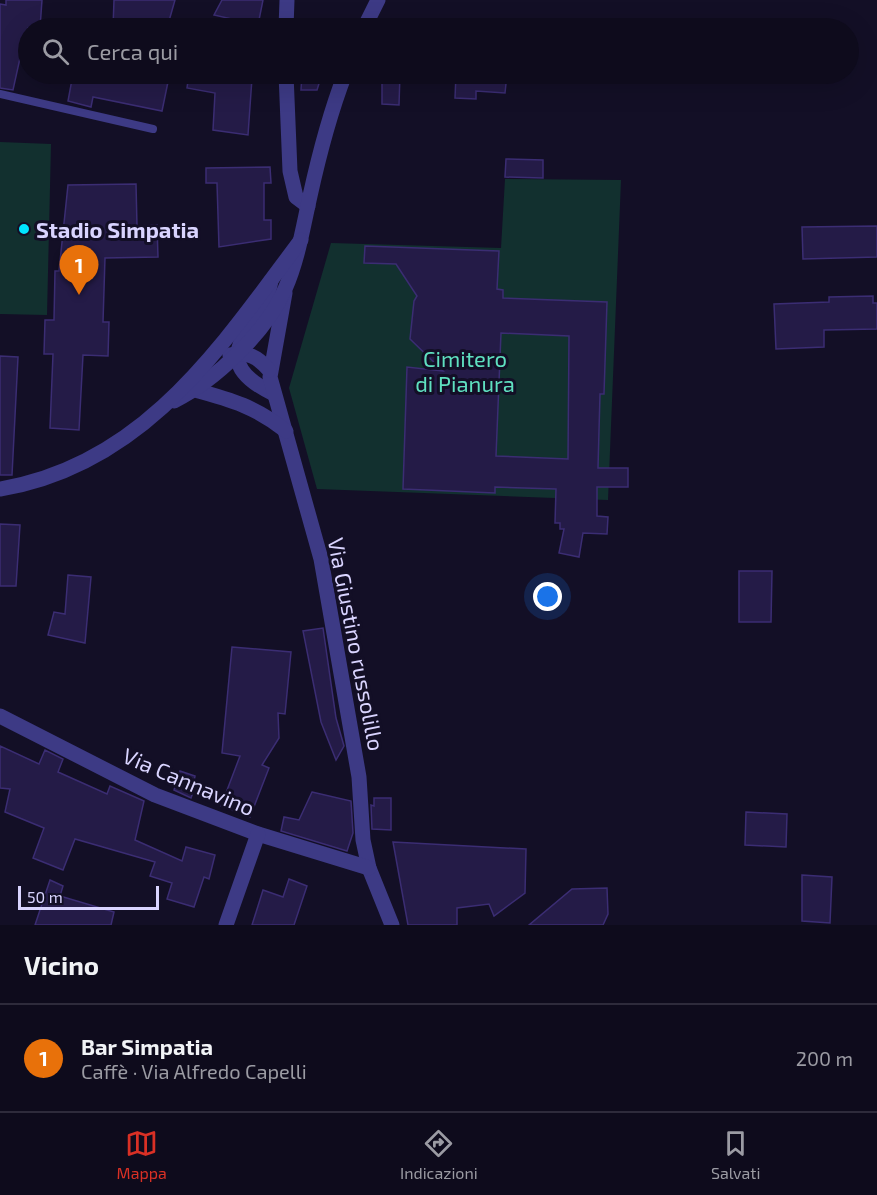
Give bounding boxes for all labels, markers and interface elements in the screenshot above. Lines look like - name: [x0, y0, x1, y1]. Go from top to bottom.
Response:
- search box: [18, 18, 859, 84]
- icon: search: [39, 35, 72, 68]
- text: Cerca qui: [87, 38, 178, 64]
- place label: Stadio Simpatia: [36, 216, 199, 242]
- marker: Stadio Simpatia: [17, 222, 31, 236]
- pin: 1: [60, 246, 98, 295]
- park label: Cimitero di Pianura: [415, 345, 515, 396]
- street label: Via Giustino russolillo: [324, 535, 390, 753]
- your location: [533, 582, 562, 611]
- street label: Via Cannavino: [119, 742, 259, 820]
- scale bar: [18, 883, 159, 910]
- text: 50 m: [27, 887, 63, 906]
- text: Vicino: [24, 949, 99, 980]
- text: Bar Simpatia: [81, 1033, 213, 1059]
- text: 1: [39, 1046, 48, 1070]
- text: 200 m: [796, 1046, 853, 1070]
- text: Caffè · Via Alfredo Capelli: [81, 1059, 307, 1083]
- tab: Mappa: [117, 1127, 167, 1182]
- tab: Indicazioni: [400, 1127, 478, 1182]
- tab: Salvati: [711, 1127, 760, 1182]

